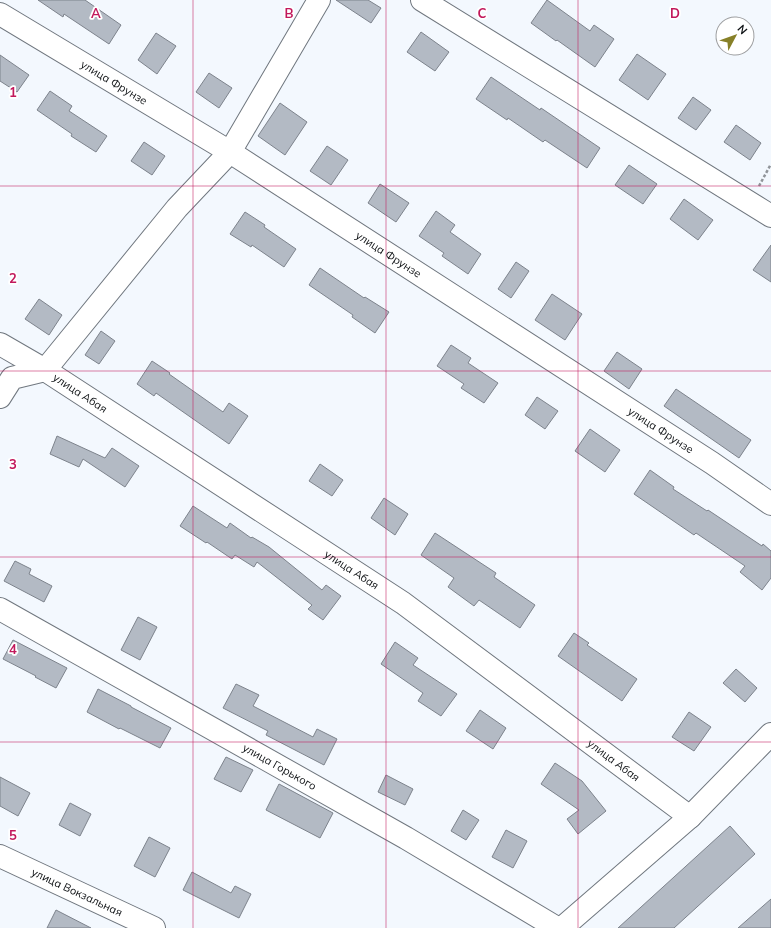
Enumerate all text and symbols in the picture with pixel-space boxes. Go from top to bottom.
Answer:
text: A [91,5,101,21]
text: B [285,5,294,21]
text: C [478,5,487,21]
text: D [670,5,680,21]
north arrow [715,16,755,56]
text: N [735,22,751,37]
street label: улица Фрунзе [78,57,150,108]
text: 1 [9,84,17,100]
street label: улица Фрунзе [353,228,424,281]
text: 2 [9,270,17,286]
street label: улица Абая [50,370,110,416]
street label: улица Фрунзе [625,404,696,456]
text: 3 [9,456,17,472]
street label: улица Абая [322,547,382,592]
text: 4 [9,641,17,657]
street label: улица Абая [585,736,643,784]
street label: улица Горького [240,740,319,793]
text: 5 [9,827,17,843]
street label: улица Вокзальная [29,865,125,919]

